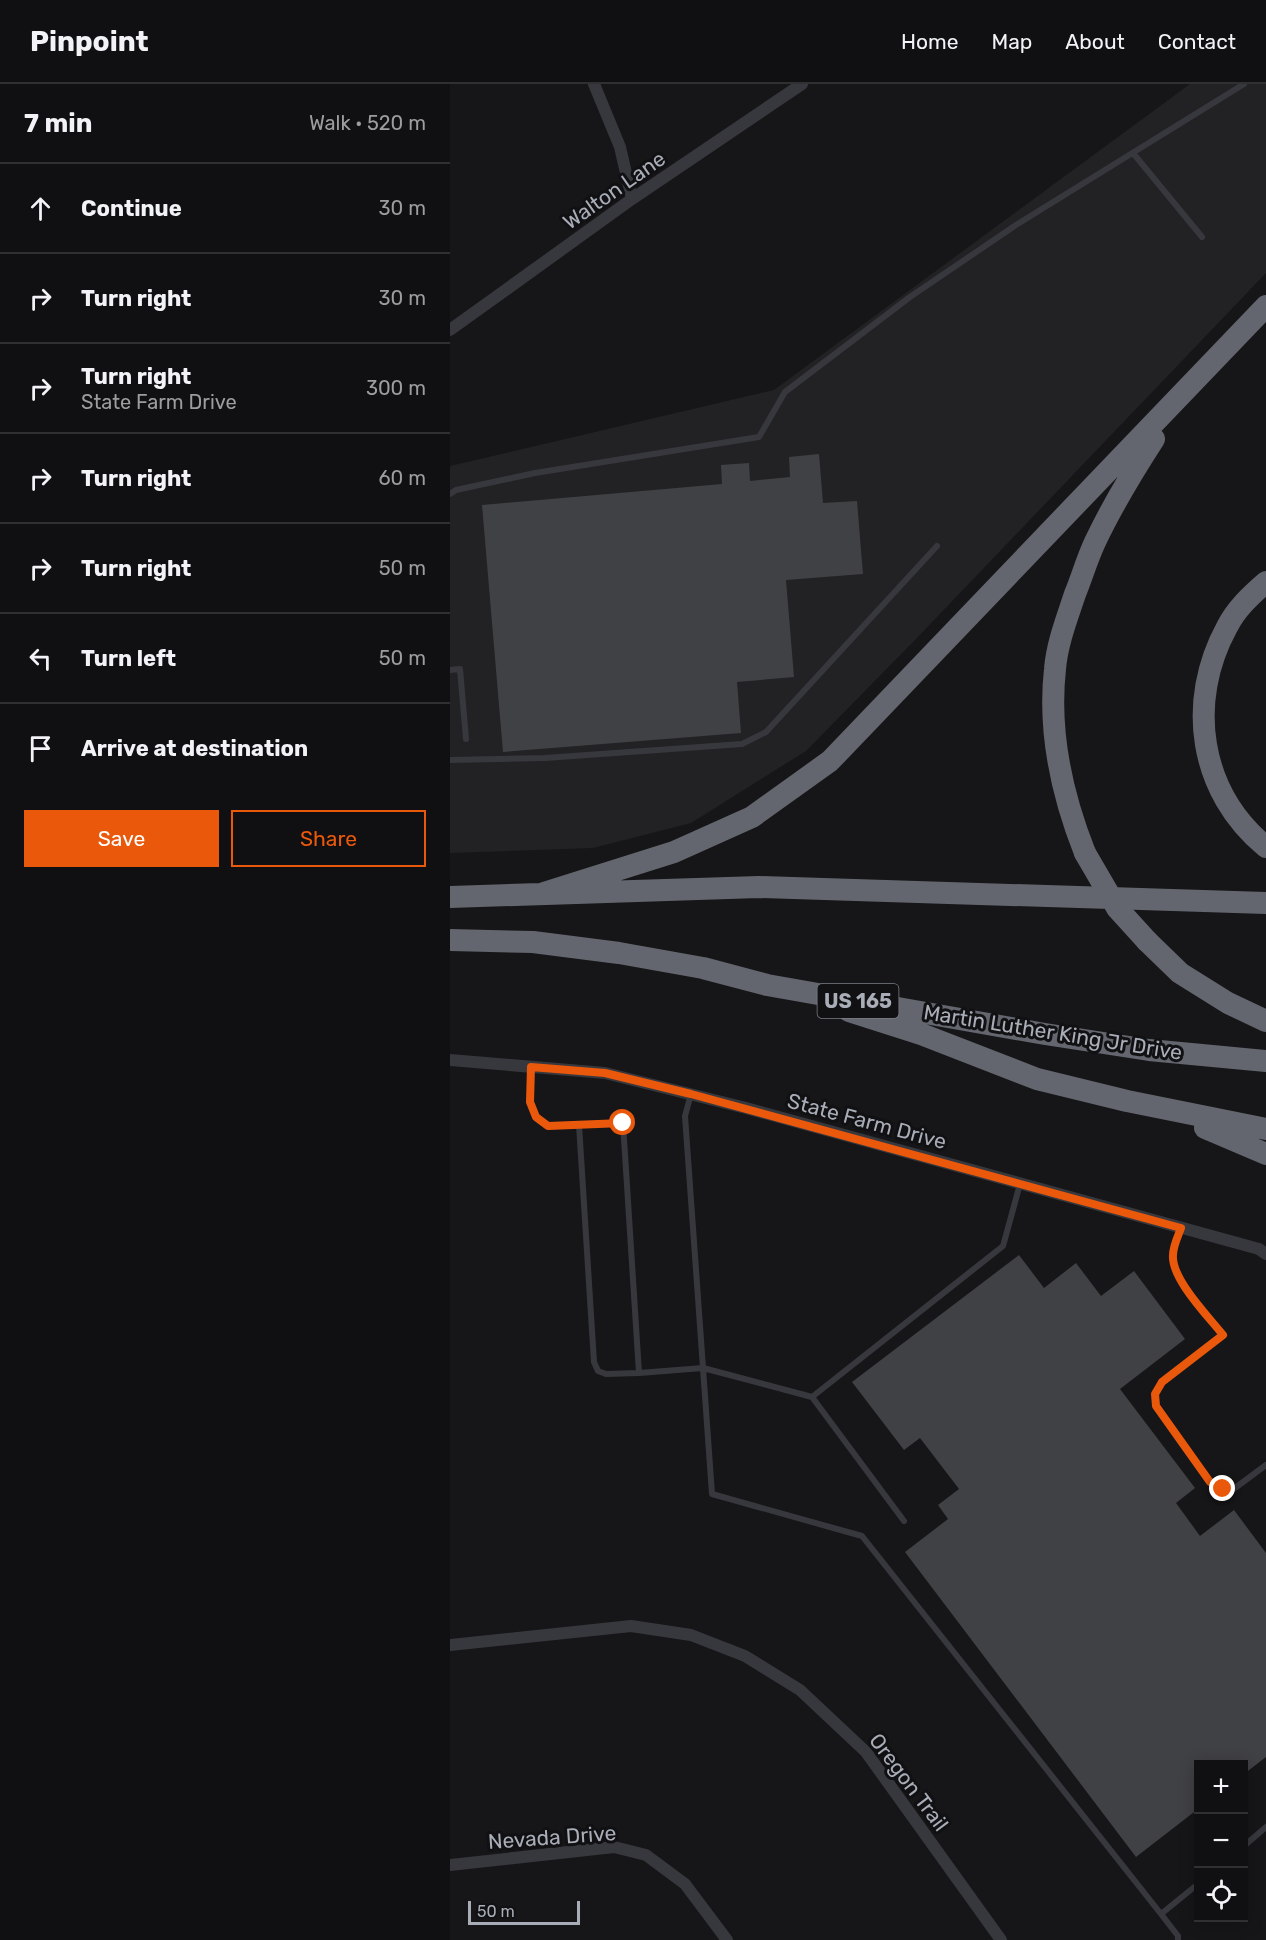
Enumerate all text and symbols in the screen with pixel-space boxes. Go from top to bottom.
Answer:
text: Pinpoint [30,25,149,58]
text: Home [901,29,958,54]
text: Map [991,29,1032,54]
text: About [1065,29,1125,54]
text: Contact [1158,29,1236,54]
text: 7 min [24,108,92,139]
text: Walk · 520 m [309,111,426,135]
street label: Walton Lane [558,146,670,234]
icon: ahead [24,192,57,225]
text: Continue [81,195,182,222]
text: 30 m [379,196,426,220]
icon: right [24,282,57,315]
text: Turn right [81,285,191,312]
text: 30 m [379,286,426,310]
text: Turn right [81,363,191,390]
icon: right [24,372,57,405]
text: 300 m [366,376,426,400]
text: State Farm Drive [81,390,237,414]
icon: right [24,462,57,495]
text: Turn right [81,465,191,492]
text: 60 m [379,466,426,490]
icon: right [24,552,57,585]
text: Turn right [81,555,191,582]
text: 50 m [379,556,426,580]
icon: left [24,642,57,675]
text: Turn left [81,645,176,672]
text: 50 m [379,646,426,670]
icon: arrive [24,732,57,765]
text: Arrive at destination [81,735,308,762]
button: Save [24,810,219,867]
button: Share [231,810,426,867]
road number: US 165 [818,984,898,1018]
street label: Martin Luther King Jr Drive [922,999,1184,1065]
street label: State Farm Drive [785,1088,949,1154]
route start [609,1109,635,1135]
route end [1209,1475,1235,1501]
street label: Oregon Trail [864,1728,954,1836]
map controls [1194,1760,1248,1922]
button: + [1194,1760,1248,1814]
button: − [1194,1814,1248,1868]
street label: Nevada Drive [487,1820,617,1854]
button: locate [1194,1868,1248,1922]
scale bar [468,1898,580,1926]
text: 50 m [477,1902,515,1921]

